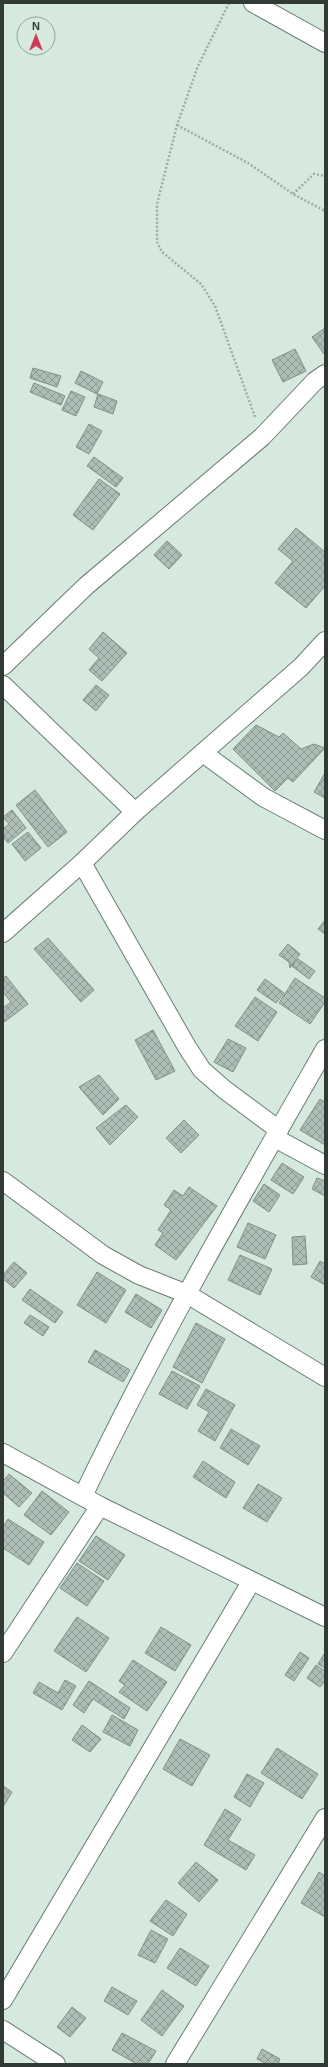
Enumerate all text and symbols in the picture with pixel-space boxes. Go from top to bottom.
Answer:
north arrow [16,16,56,56]
text: N [32,20,40,32]

